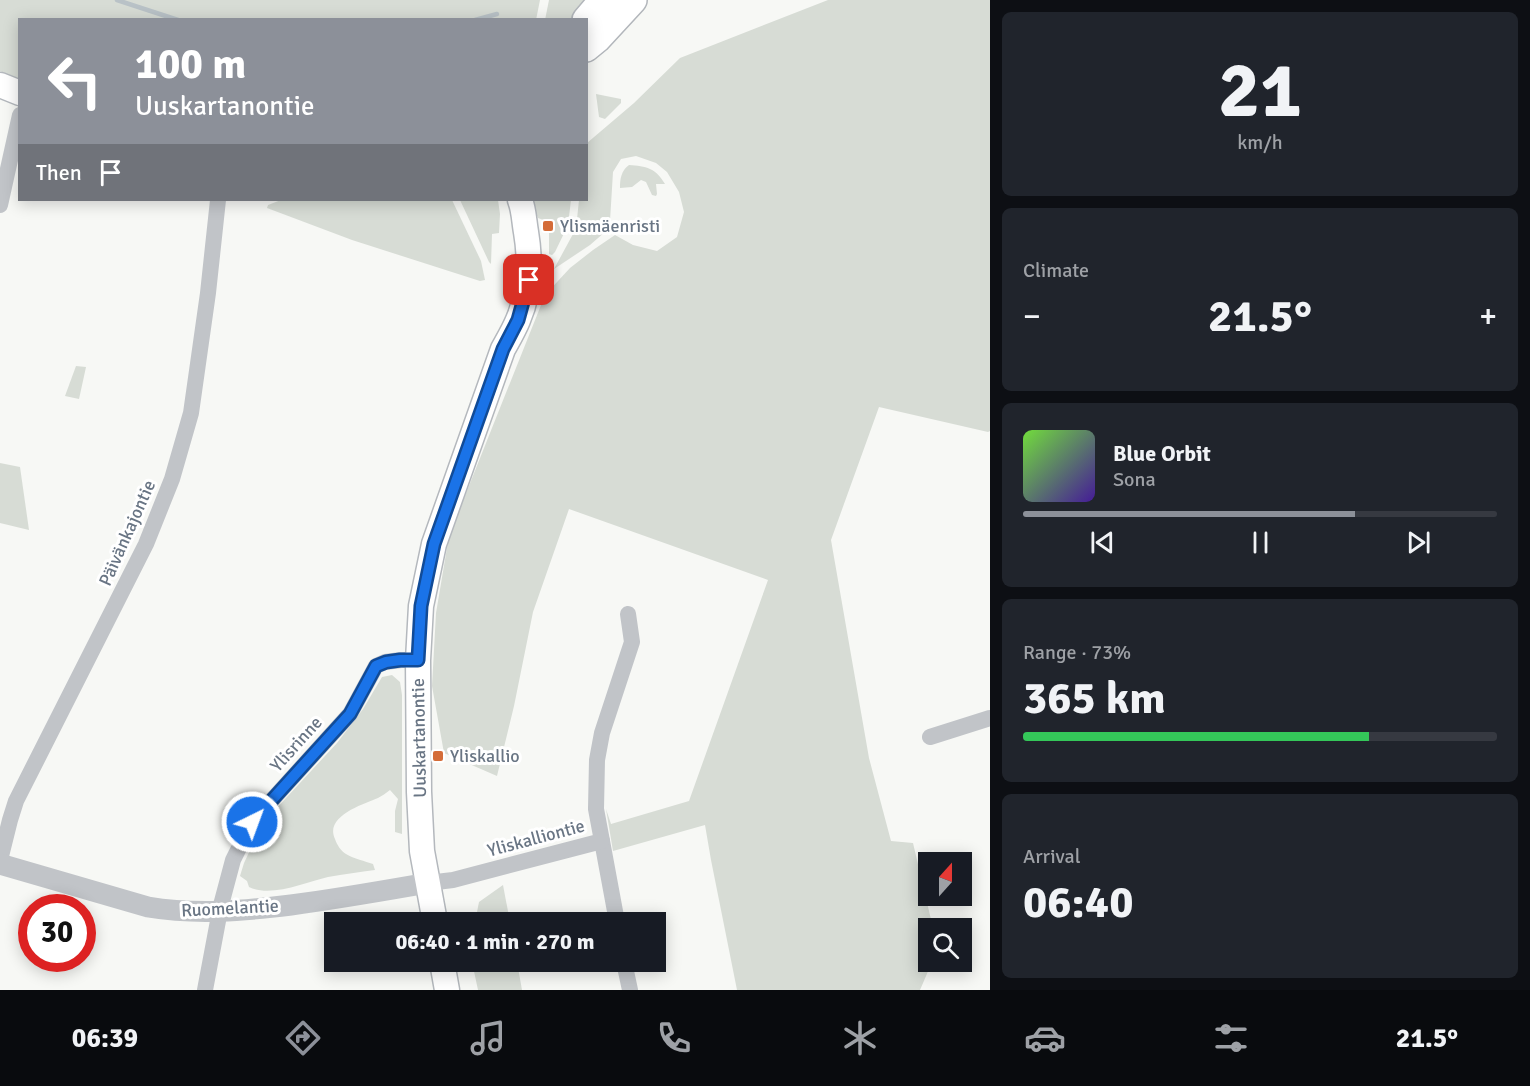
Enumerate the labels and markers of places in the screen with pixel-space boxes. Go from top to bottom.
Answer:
place label: Ylismäenristi [560,215,660,237]
marker: Ylismäenristi [541,219,555,233]
pin [503,254,554,305]
place label: Yliskallio [450,745,520,767]
marker: Yliskallio [431,749,445,763]

